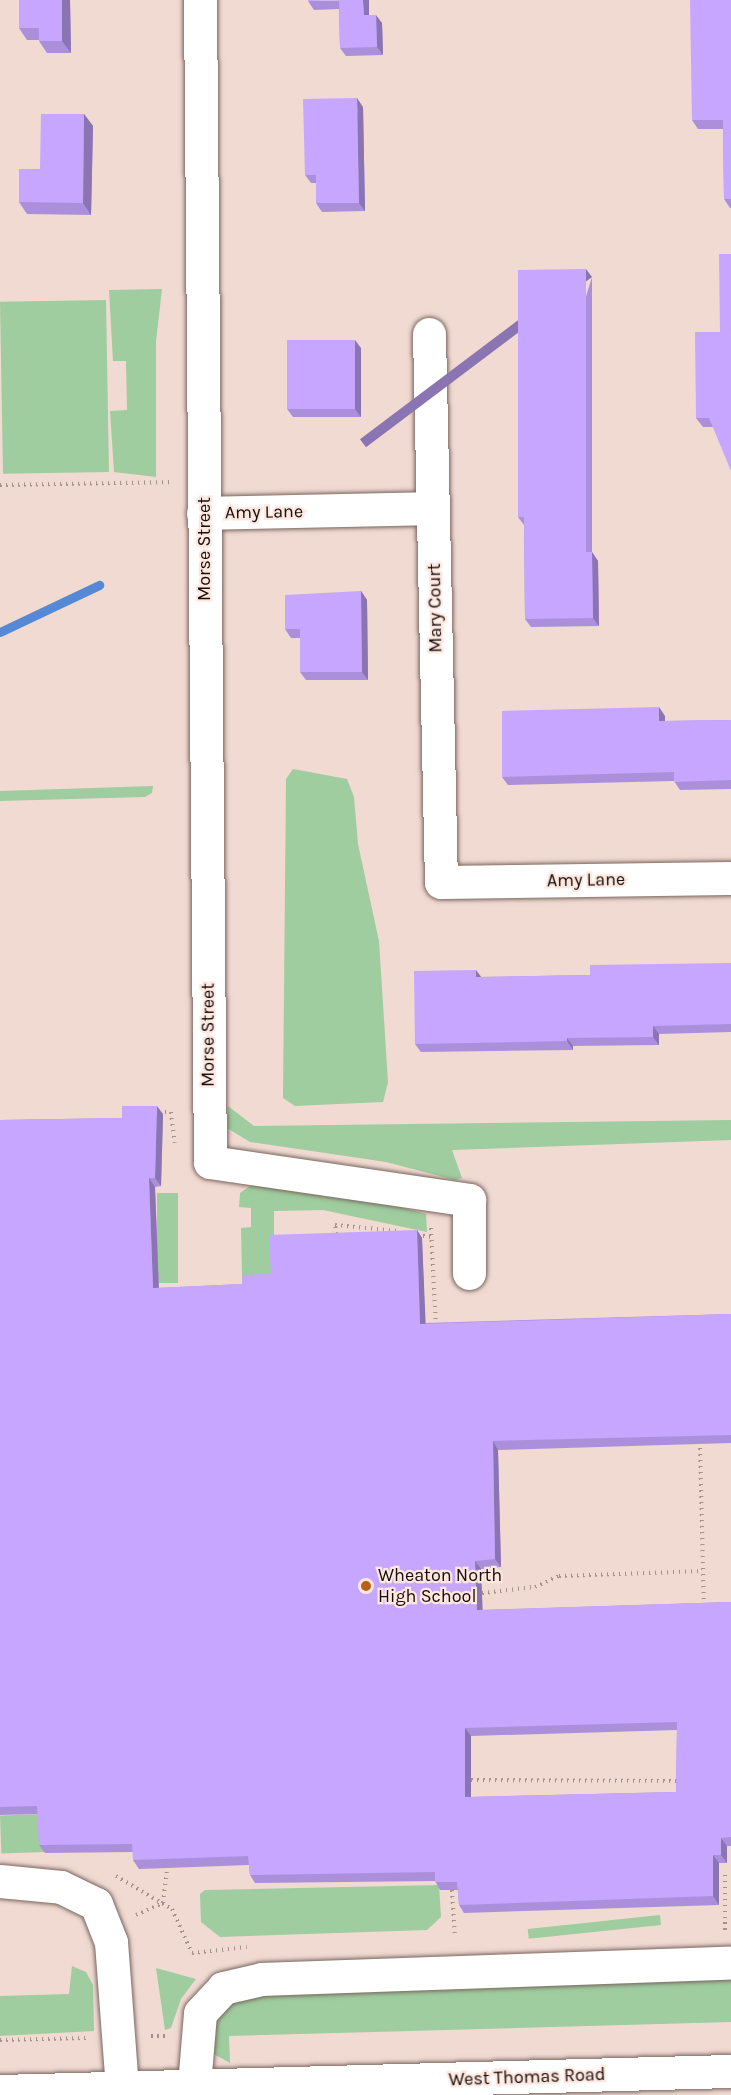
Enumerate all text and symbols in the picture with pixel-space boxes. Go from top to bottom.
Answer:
street label: Morse Street [193,497,215,601]
street label: Amy Lane [225,501,303,523]
street label: Mary Court [423,563,447,653]
street label: Amy Lane [547,869,625,891]
street label: Morse Street [197,983,219,1087]
place label: Wheaton North High School [378,1565,502,1608]
marker: Wheaton North High School [359,1579,373,1593]
street label: West Thomas Road [448,2063,606,2091]

